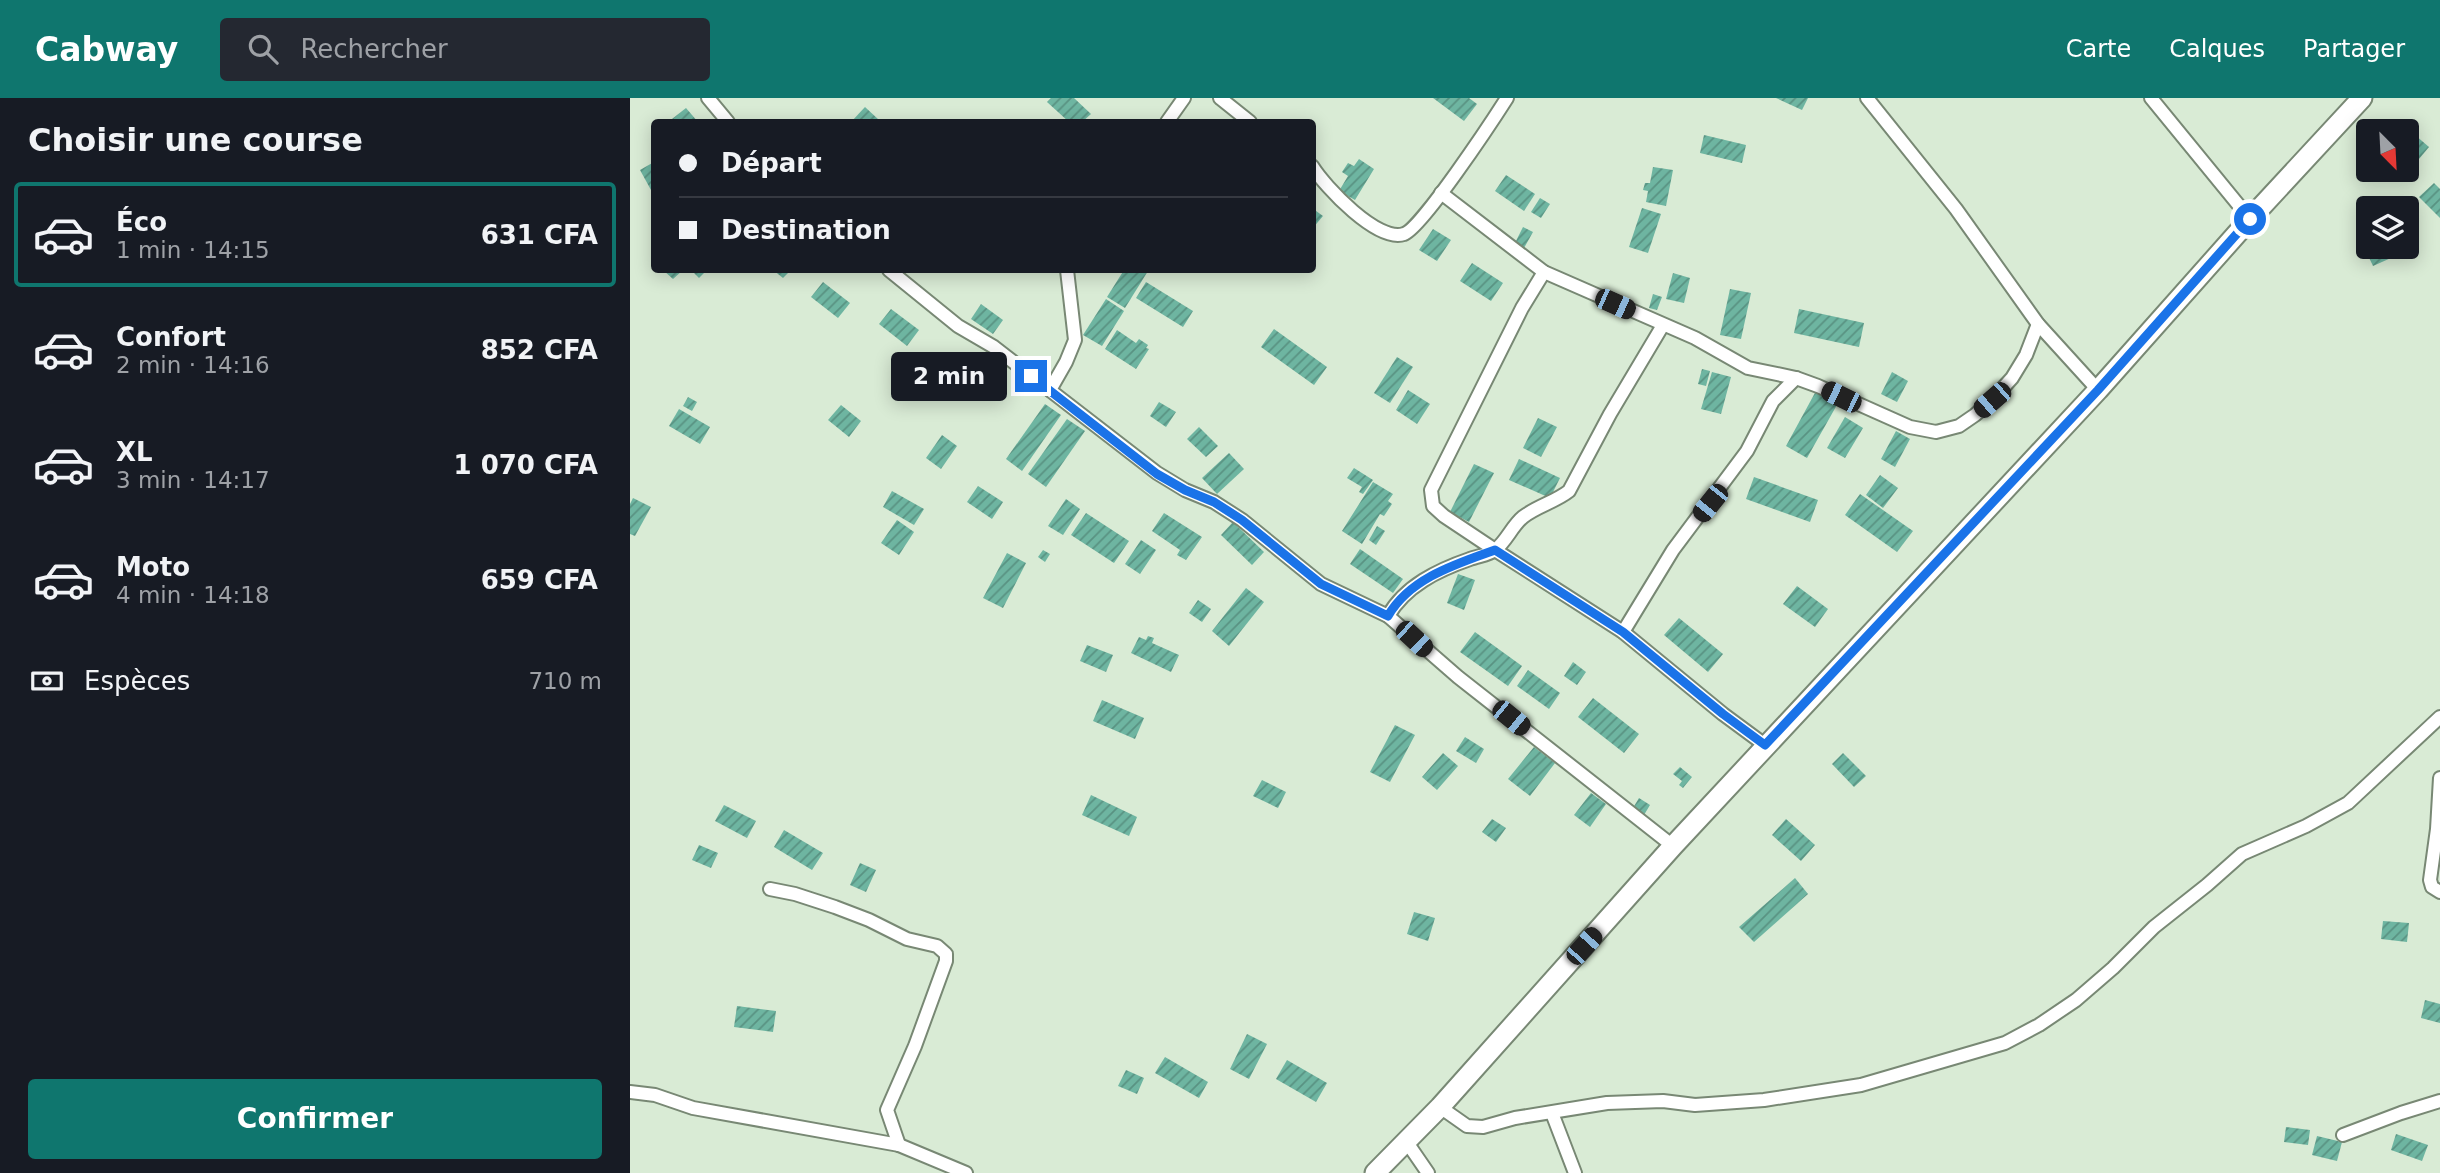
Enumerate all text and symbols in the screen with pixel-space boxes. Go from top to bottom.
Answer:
search box [220,18,710,81]
text: Cabway [35,30,178,69]
icon: search [244,30,282,68]
text: Rechercher [300,34,448,64]
text: Carte [2066,35,2131,63]
text: Calques [2169,35,2265,63]
text: Partager [2303,35,2405,63]
north arrow [2356,119,2418,182]
map controls [2356,119,2419,259]
text: Choisir une course [28,121,363,159]
text: Départ [721,148,822,178]
button: layers [2356,196,2419,259]
icon: car [32,203,95,266]
route start [2234,203,2266,235]
text: Éco [116,207,167,237]
text: Destination [721,215,891,245]
text: 631 CFA [481,220,598,250]
text: 1 min · 14:15 [116,237,270,263]
car [1592,286,1639,322]
icon: car [32,318,95,381]
text: Confort [116,322,226,352]
text: 852 CFA [481,335,598,365]
text: 2 min · 14:16 [116,352,270,378]
callout: 2 min [891,352,1006,400]
route end [1015,360,1047,392]
text: 2 min [913,363,985,389]
car [1818,378,1865,416]
car [1970,378,2015,422]
icon: car [32,433,95,496]
text: XL [116,437,153,467]
text: 1 070 CFA [454,450,598,480]
text: 3 min · 14:17 [116,467,270,493]
car [1689,480,1732,526]
icon: car [32,548,95,611]
text: Moto [116,552,190,582]
text: 659 CFA [481,565,598,595]
text: 4 min · 14:18 [116,582,270,608]
car [1392,617,1437,661]
icon: cash [28,662,66,700]
text: Espèces [84,666,190,696]
text: 710 m [528,668,602,694]
car [1489,697,1534,739]
car [1563,923,1606,969]
button: Confirmer [28,1079,602,1159]

